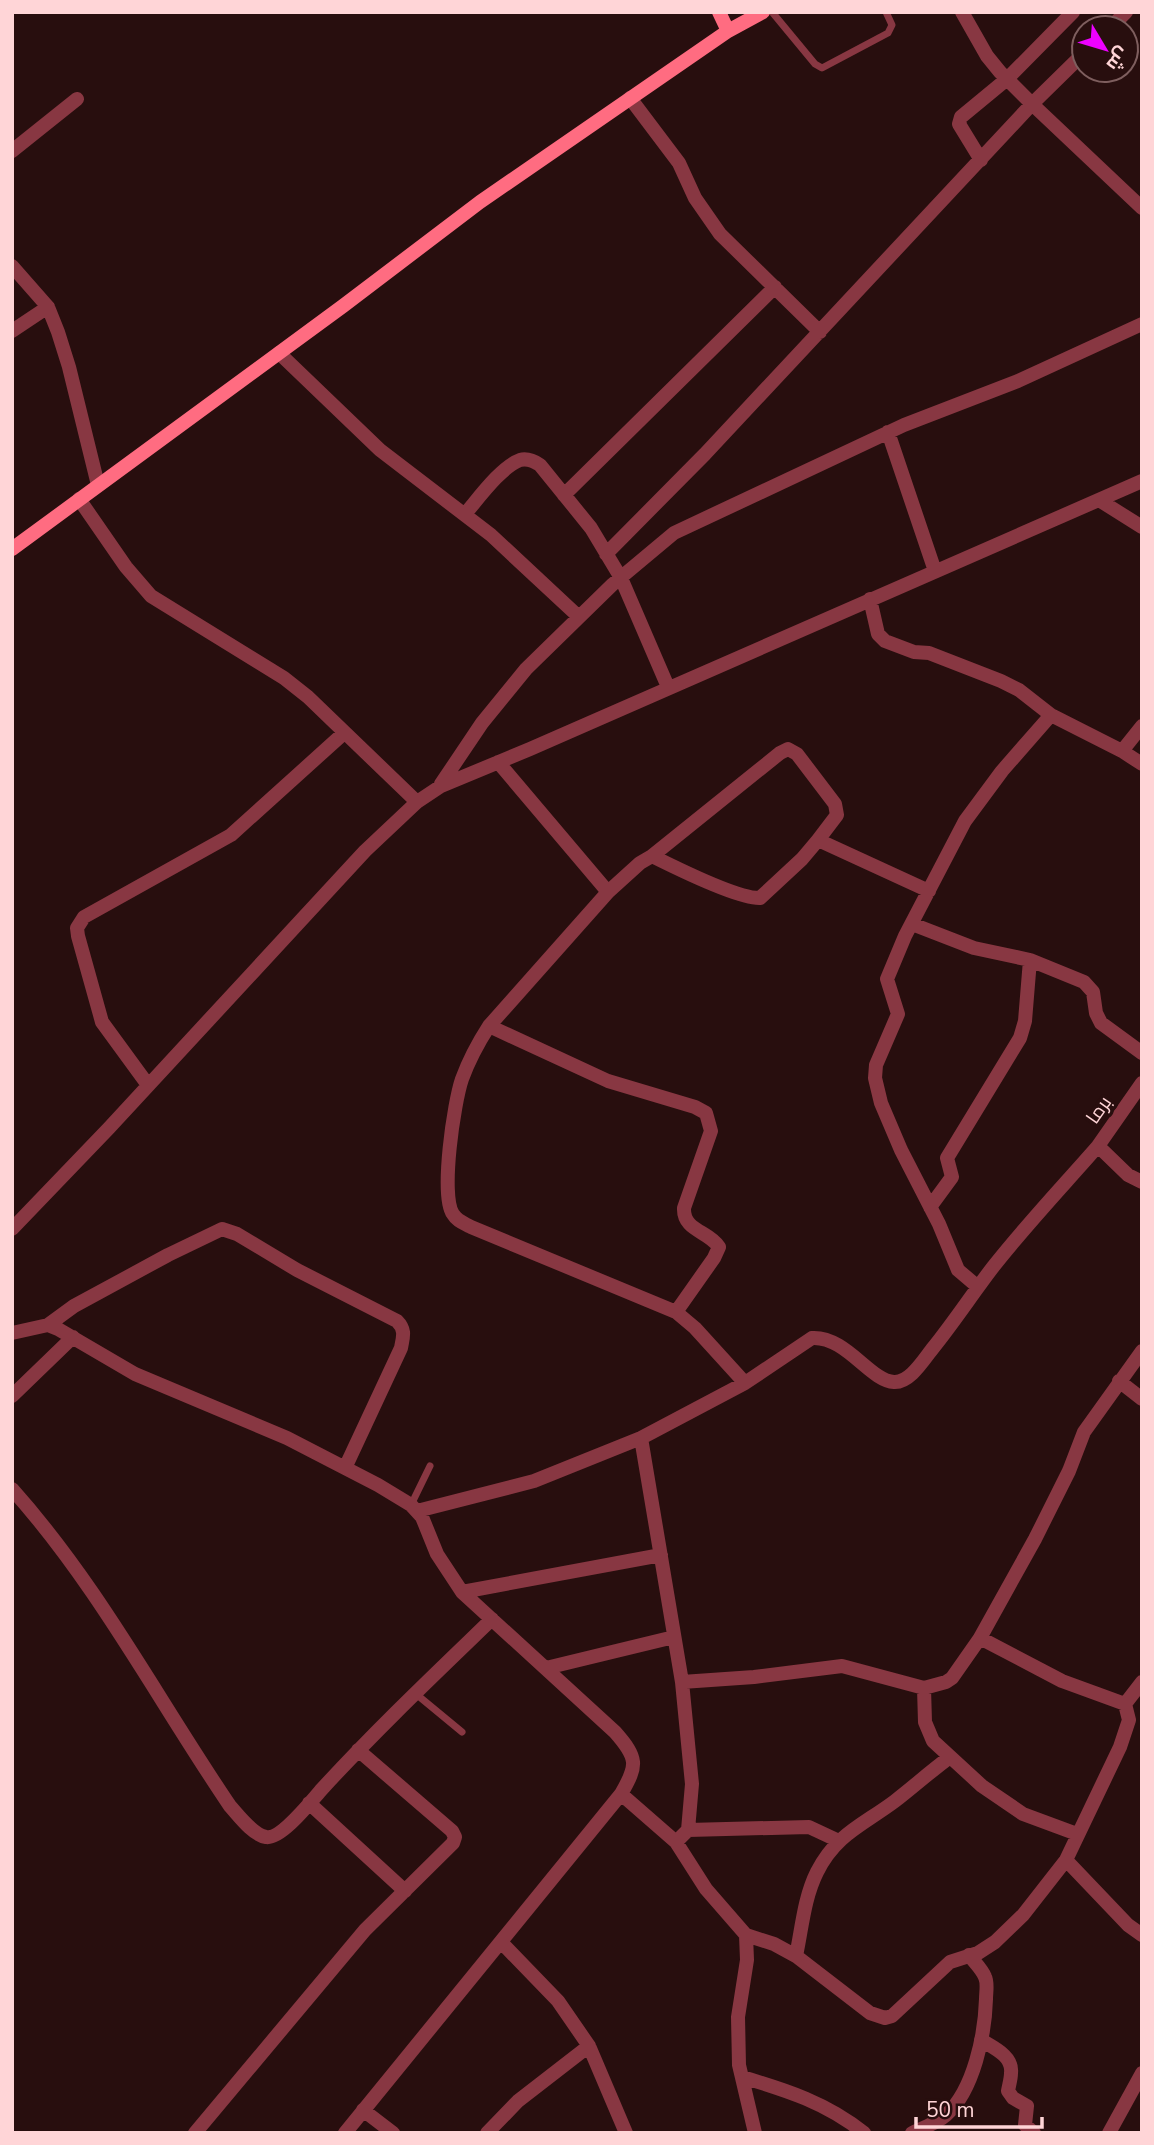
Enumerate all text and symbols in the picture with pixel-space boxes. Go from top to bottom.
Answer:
north arrow [1070,14,1140,84]
text: ش [1100,41,1135,76]
street label: برما [1080,1091,1118,1129]
scale bar [916,2086,1042,2130]
text: 50 m [926,2096,975,2124]

